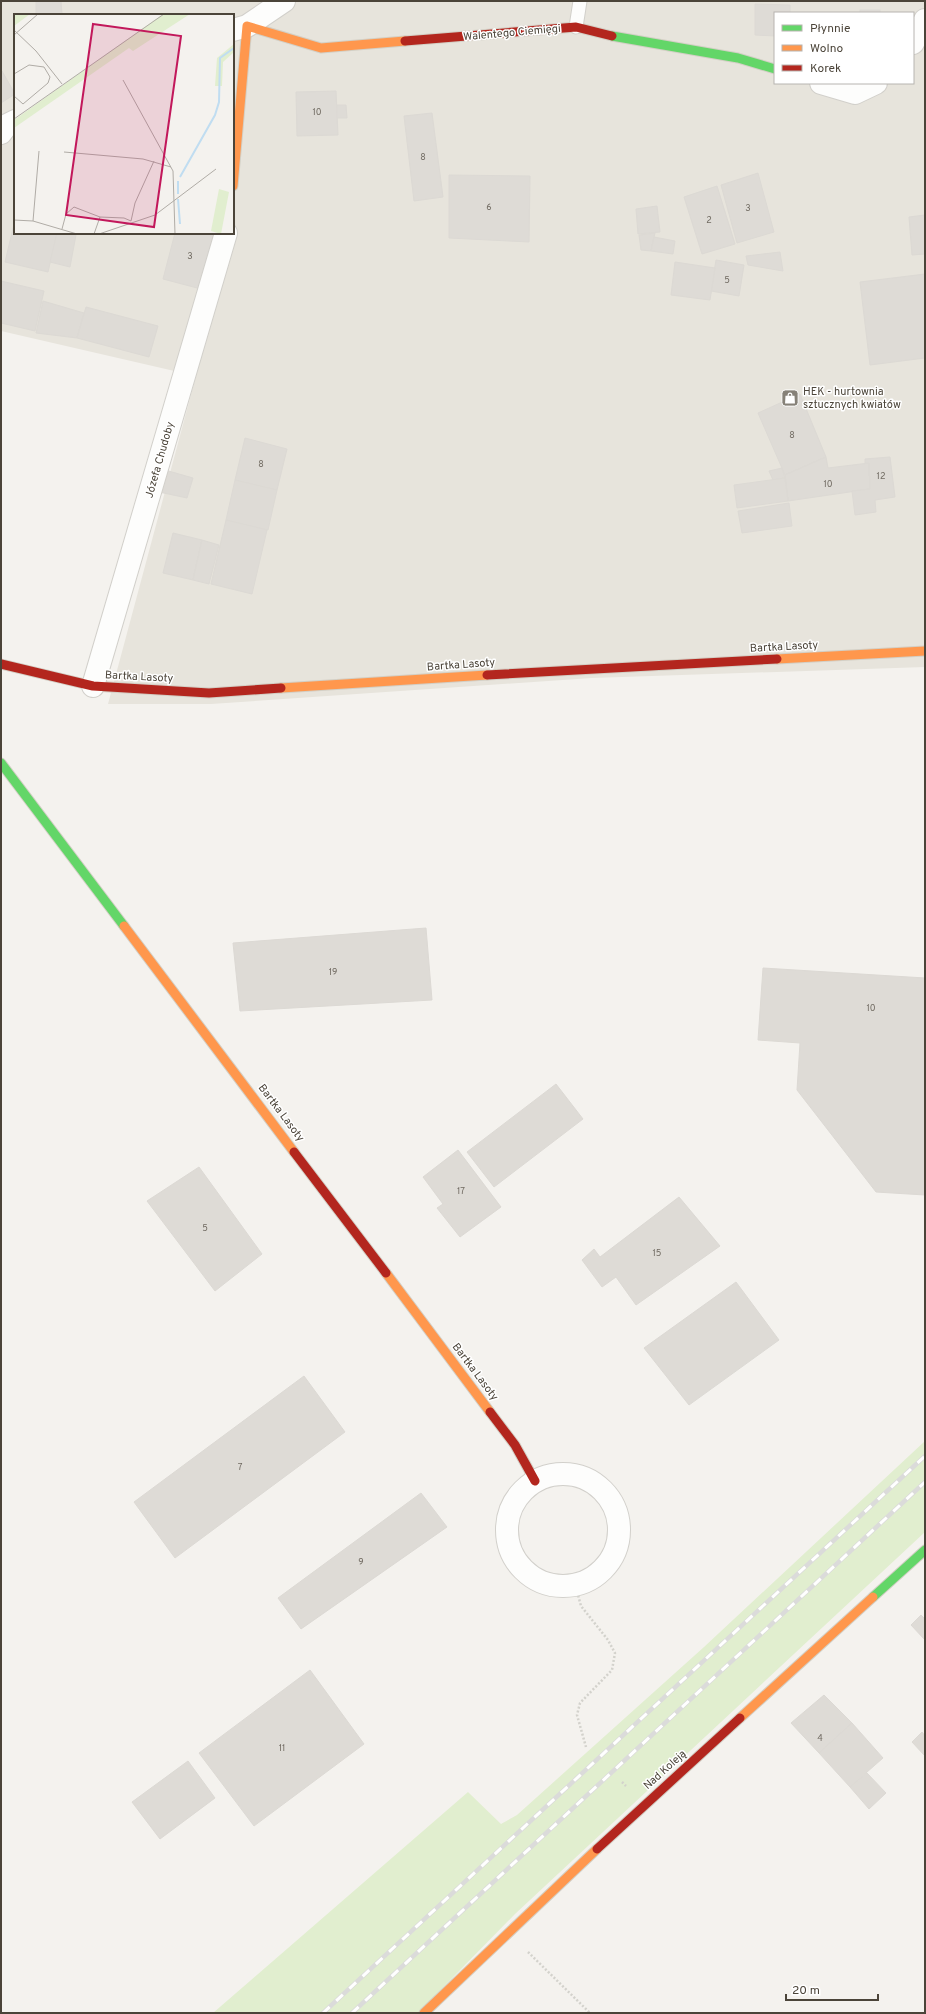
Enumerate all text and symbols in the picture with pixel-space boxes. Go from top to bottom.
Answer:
legend [774,12,914,84]
inset map [14,14,234,234]
text: Płynnie [810,21,850,37]
street label: Walentego Ciemięgi [463,22,561,44]
text: Wolno [810,41,844,57]
text: Korek [810,61,841,77]
house number: 10 [312,107,322,118]
house number: 8 [420,152,426,163]
house number: 6 [486,202,492,213]
house number: 3 [745,203,751,214]
house number: 2 [706,215,712,226]
house number: 3 [187,251,193,262]
house number: 5 [724,275,730,286]
place label: HEK - hurtownia sztucznych kwiatów [803,385,901,412]
shop icon: HEK - hurtownia sztucznych kwiatów [780,388,800,408]
street label: Józefa Chudoby [142,420,178,500]
house number: 8 [789,430,795,441]
house number: 8 [258,459,264,470]
house number: 12 [877,471,885,482]
house number: 10 [823,479,833,490]
street label: Bartka Lasoty [750,638,819,656]
street label: Bartka Lasoty [426,656,496,674]
street label: Bartka Lasoty [105,668,174,686]
house number: 19 [329,967,337,978]
house number: 10 [866,1003,876,1014]
street label: Bartka Lasoty [255,1081,307,1145]
house number: 17 [457,1186,465,1197]
house number: 5 [202,1223,208,1234]
house number: 15 [653,1248,661,1259]
street label: Bartka Lasoty [449,1340,501,1404]
house number: 7 [238,1462,243,1473]
house number: 9 [358,1557,364,1568]
house number: 4 [817,1733,823,1744]
house number: 11 [279,1743,285,1754]
street label: Nad Koleją [641,1747,689,1793]
scale bar [786,1976,878,2002]
text: 20 m [792,1983,820,1999]

